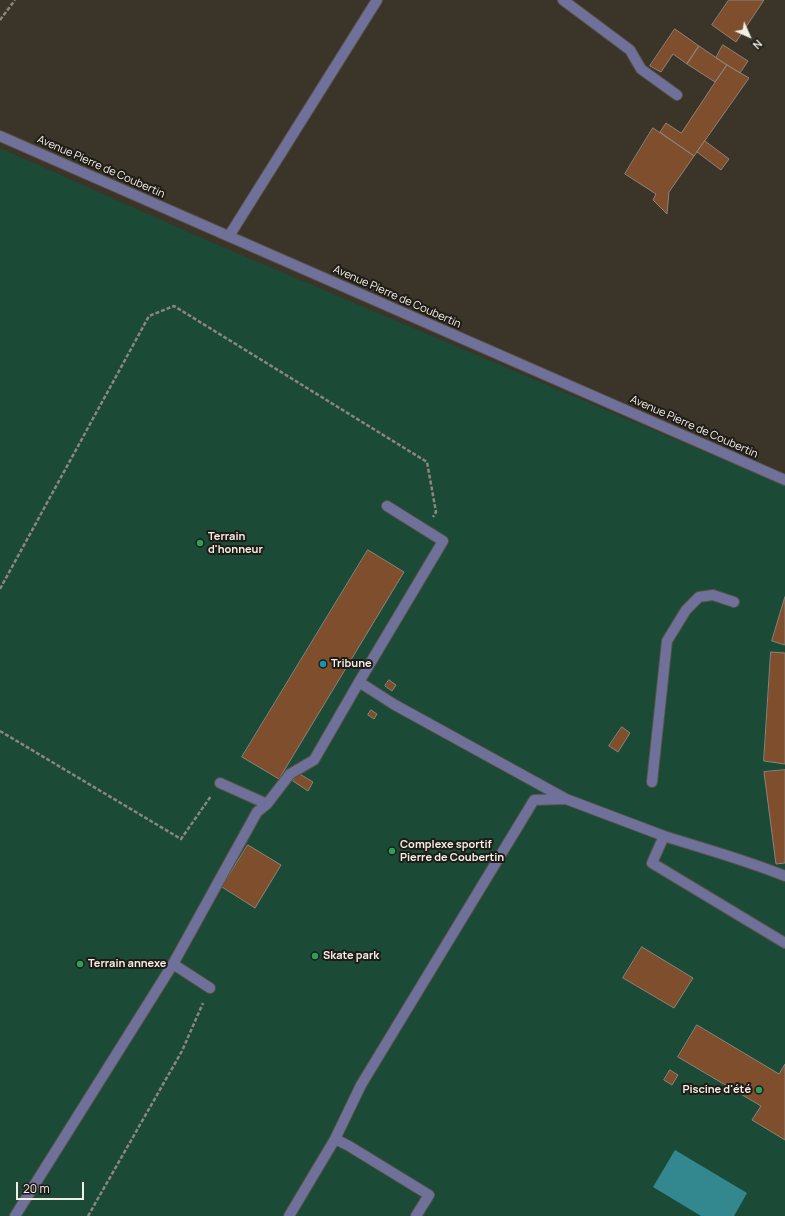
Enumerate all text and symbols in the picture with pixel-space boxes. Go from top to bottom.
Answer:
north arrow [729,16,769,56]
text: N [750,37,766,53]
street label: Avenue Pierre de Coubertin [35,133,167,201]
street label: Avenue Pierre de Coubertin [331,263,463,331]
street label: Avenue Pierre de Coubertin [628,393,760,461]
place label: Terrain d'honneur [208,530,263,556]
marker: Terrain d'honneur [195,538,205,548]
place label: Tribune [331,657,372,671]
marker: Tribune [318,659,328,669]
place label: Complexe sportif Pierre de Coubertin [400,838,504,864]
marker: Complexe sportif Pierre de Coubertin [387,846,397,856]
place label: Skate park [323,949,379,963]
marker: Skate park [310,951,320,961]
place label: Terrain annexe [88,957,166,971]
marker: Terrain annexe [75,959,85,969]
place label: Piscine d'été [682,1083,751,1097]
marker: Piscine d'été [754,1085,764,1095]
scale bar [18,1174,86,1200]
text: 20 m [23,1180,50,1197]

